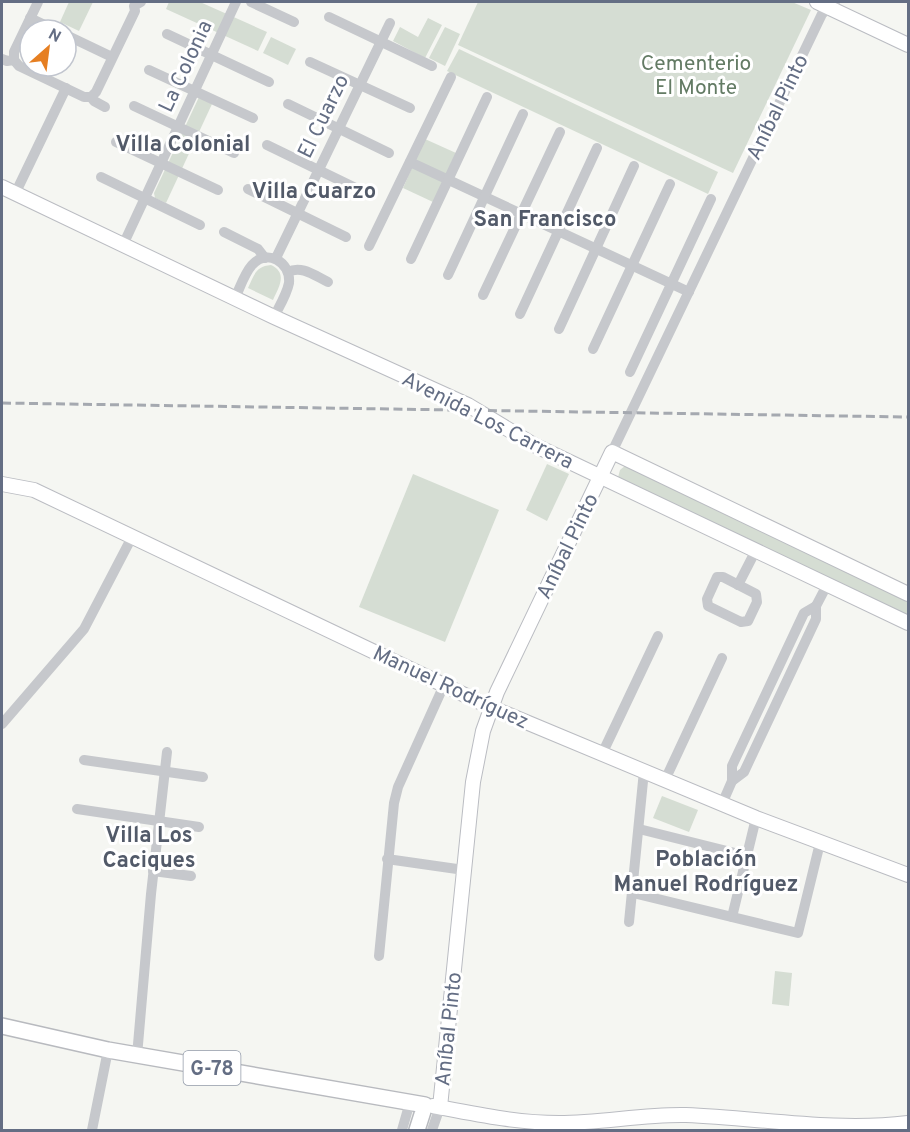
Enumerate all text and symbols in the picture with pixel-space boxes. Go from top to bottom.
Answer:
street label: La Colonia [153,16,219,117]
north arrow [18,18,78,78]
text: N [44,25,64,48]
street label: Aníbal Pinto [741,50,816,165]
park label: Cementerio El Monte [641,51,751,102]
street label: El Cuarzo [292,70,356,163]
district label: Villa Colonial [116,132,250,159]
district label: Villa Cuarzo [252,179,376,206]
district label: San Francisco [474,207,616,234]
street label: Avenida Los Carrera [397,366,578,476]
street label: Aníbal Pinto [531,489,606,604]
street label: Manuel Rodríguez [368,640,533,736]
district label: Villa Los Caciques [103,823,195,875]
district label: Población Manuel Rodríguez [614,847,798,899]
street label: Aníbal Pinto [430,971,469,1088]
road number: G-78 [184,1051,240,1085]

